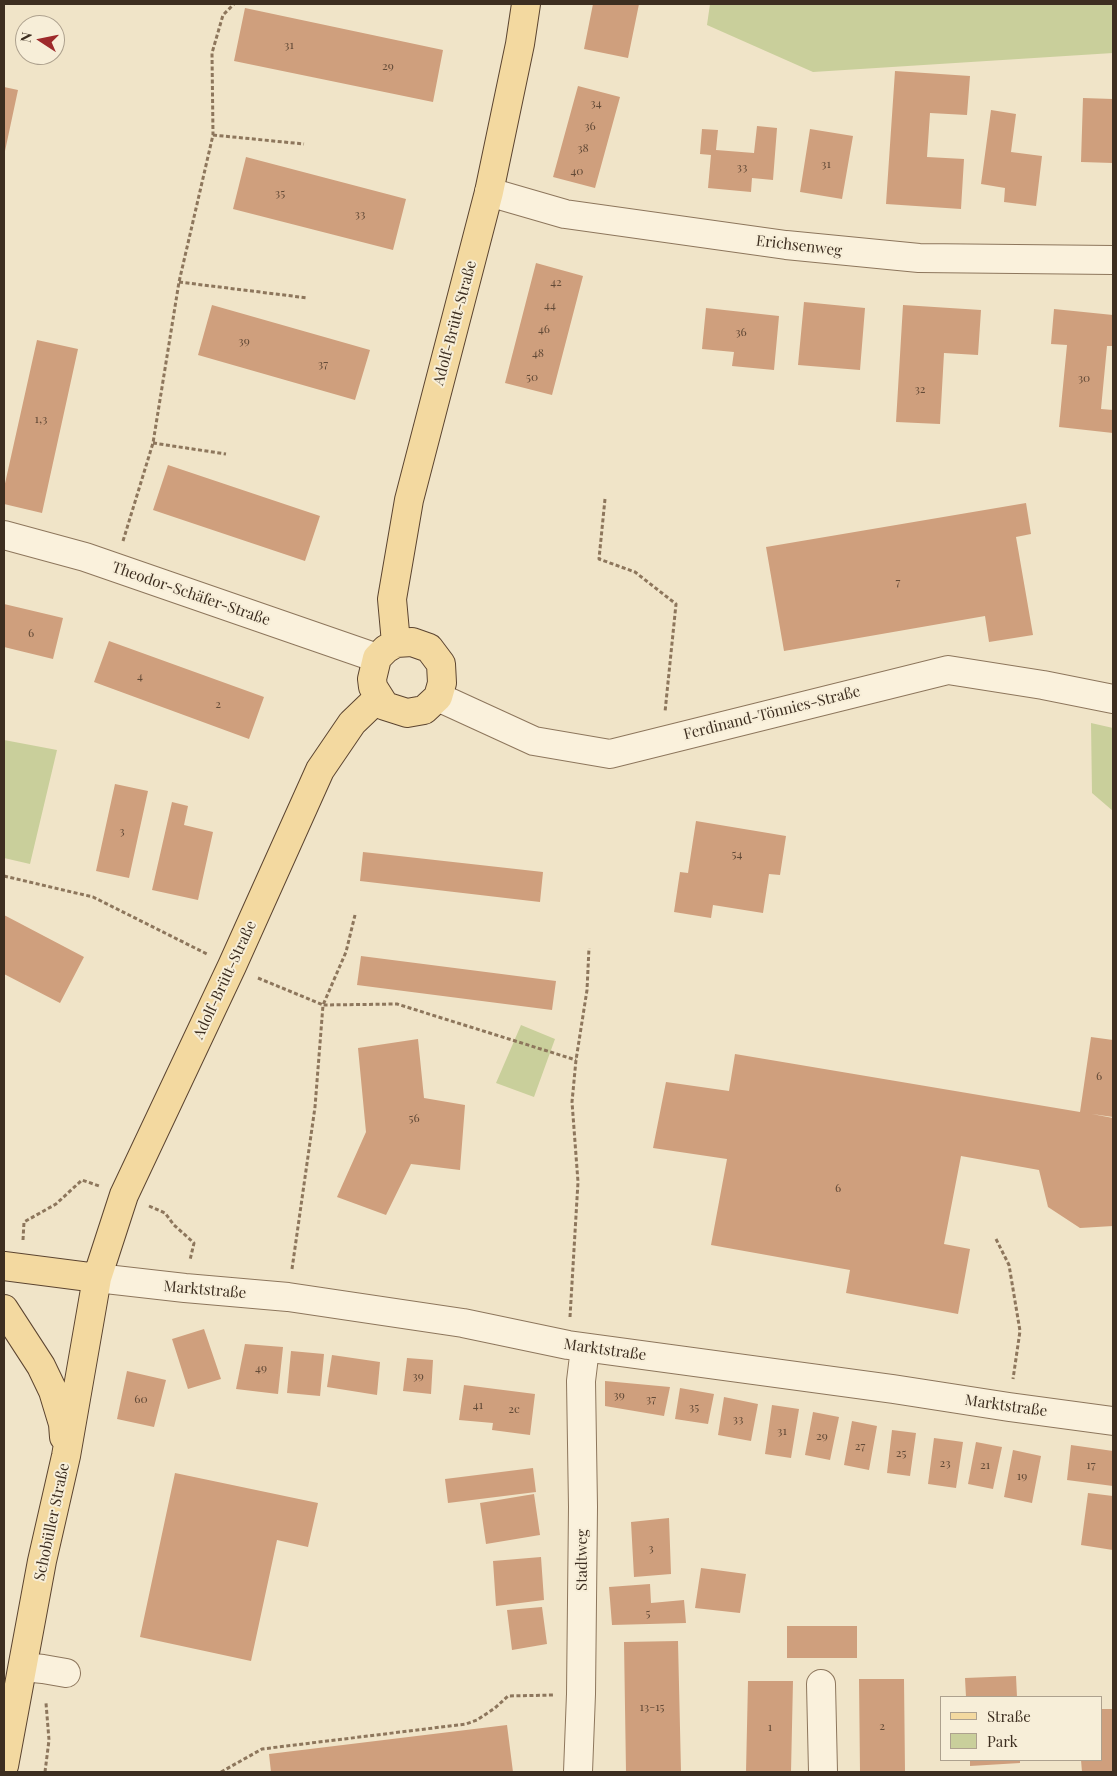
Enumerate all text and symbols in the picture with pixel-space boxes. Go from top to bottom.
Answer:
north arrow [15,15,65,65]
text: N [15,30,36,44]
house number: 31 [284,38,294,52]
house number: 29 [382,59,394,73]
house number: 34 [590,96,602,110]
house number: 36 [584,119,596,133]
house number: 38 [577,141,589,155]
house number: 31 [821,157,831,171]
house number: 33 [737,160,747,174]
house number: 40 [570,164,584,178]
house number: 35 [275,186,285,200]
house number: 33 [355,207,365,221]
street label: Erichsenweg [755,232,843,260]
street label: Adolf-Brütt-Straße [430,259,480,387]
house number: 42 [550,275,562,289]
house number: 44 [544,298,556,312]
house number: 46 [538,322,550,336]
house number: 36 [735,325,747,339]
house number: 39 [238,334,250,348]
house number: 48 [532,346,544,360]
house number: 37 [318,357,328,371]
house number: 50 [526,370,538,384]
house number: 30 [1078,371,1090,385]
house number: 32 [914,382,926,396]
house number: 1,3 [35,412,47,426]
street label: Theodor-Schäfer-Straße [109,558,273,630]
house number: 7 [896,575,900,589]
house number: 6 [28,626,34,640]
house number: 4 [137,669,143,683]
street label: Ferdinand-Tönnies-Straße [682,682,862,744]
house number: 2 [215,697,221,711]
house number: 3 [119,824,125,838]
house number: 54 [732,847,742,861]
street label: Adolf-Brütt-Straße [190,918,260,1042]
house number: 6 [1096,1069,1102,1083]
house number: 56 [408,1111,420,1125]
house number: 6 [835,1181,841,1195]
street label: Marktstraße [163,1277,247,1303]
street label: Marktstraße [563,1335,647,1365]
house number: 49 [255,1361,267,1375]
house number: 39 [412,1369,424,1383]
house number: 39 [613,1388,625,1402]
street label: Marktstraße [964,1391,1048,1421]
house number: 60 [134,1392,148,1406]
house number: 37 [646,1392,656,1406]
house number: 41 [473,1398,483,1412]
house number: 35 [689,1400,699,1414]
house number: 2c [508,1402,520,1416]
house number: 33 [733,1412,743,1426]
house number: 31 [777,1424,787,1438]
house number: 29 [816,1429,828,1443]
house number: 27 [855,1439,865,1453]
house number: 25 [896,1446,906,1460]
house number: 23 [939,1456,951,1470]
house number: 21 [980,1458,990,1472]
house number: 17 [1086,1458,1096,1472]
street label: Schobüller Straße [31,1461,73,1583]
house number: 19 [1017,1469,1027,1483]
street label: Stadtweg [573,1529,591,1591]
house number: 3 [648,1541,654,1555]
house number: 5 [646,1606,650,1620]
legend [940,1696,1102,1761]
house number: 13-15 [640,1700,664,1714]
text: Straße [987,1706,1031,1726]
house number: 2 [879,1719,885,1733]
house number: 1 [768,1720,772,1734]
text: Park [987,1731,1018,1751]

